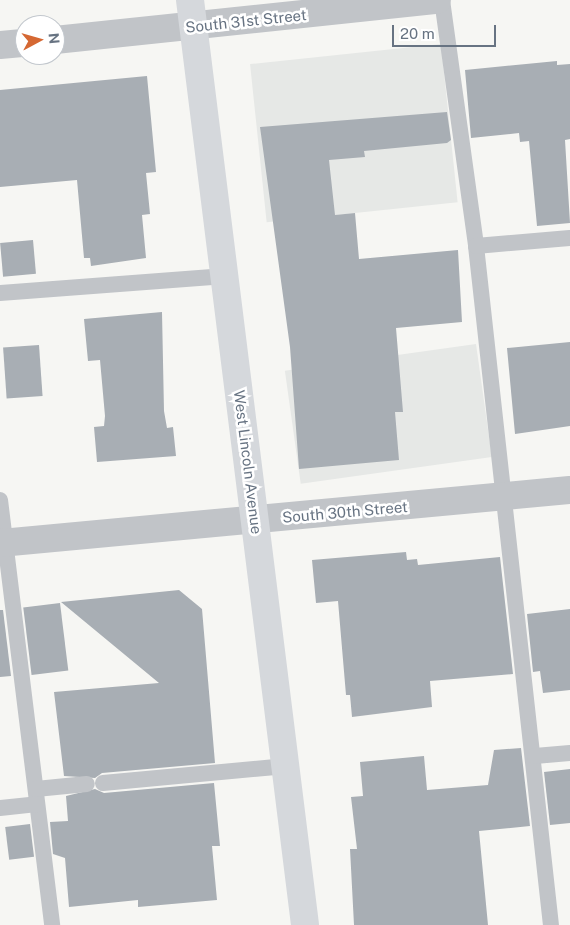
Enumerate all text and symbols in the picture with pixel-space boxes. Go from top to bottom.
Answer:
street label: South 31st Street [185,6,307,36]
north arrow [15,15,65,65]
scale bar [395,15,499,47]
text: 20 m [400,25,435,42]
text: N [45,32,62,45]
street label: West Lincoln Avenue [230,389,266,535]
street label: South 30th Street [282,498,408,526]

